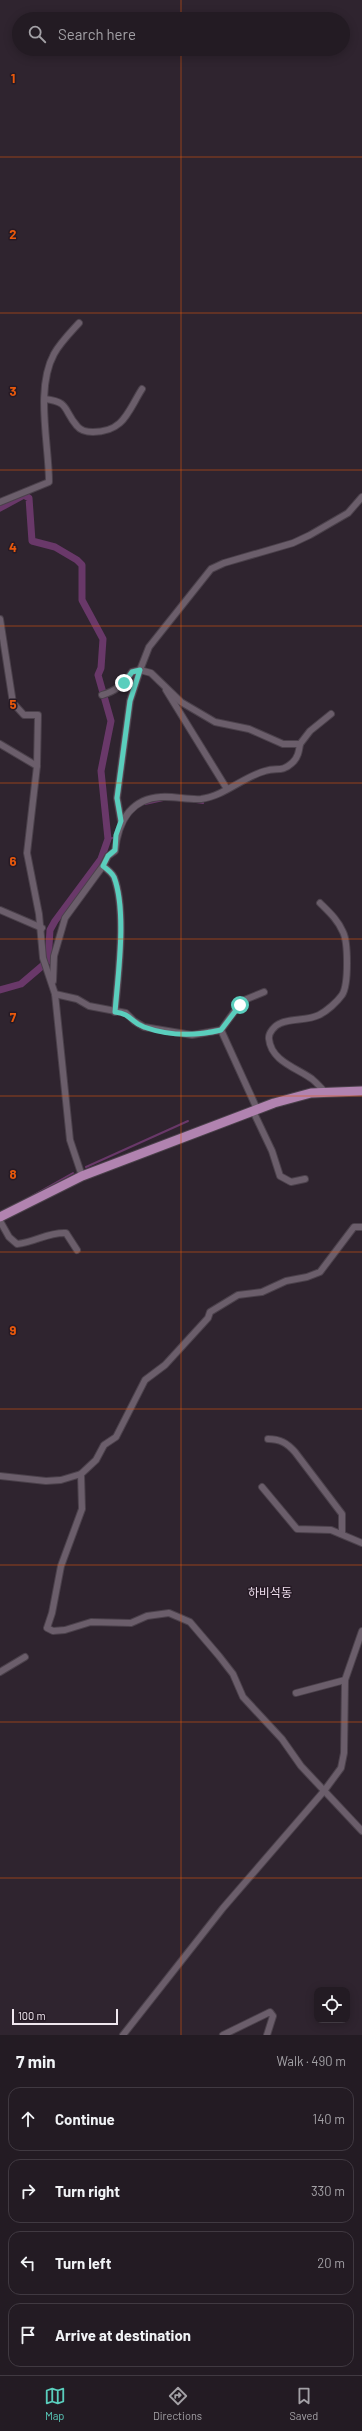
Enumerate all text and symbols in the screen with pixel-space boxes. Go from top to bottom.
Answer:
search box [12,12,350,56]
icon: search [26,23,48,45]
text: Search here [58,25,136,43]
text: 1 [11,70,15,86]
text: 2 [9,226,17,242]
text: 3 [9,383,17,399]
text: 4 [9,539,17,555]
route end [115,674,133,692]
text: 5 [9,696,17,712]
text: 6 [10,853,17,869]
route start [231,996,249,1014]
text: 7 [10,1009,17,1025]
text: 8 [9,1166,17,1182]
text: 9 [10,1322,17,1338]
district label: 하비석동 [248,1585,292,1599]
map controls [314,1987,350,2023]
button: locate [314,1987,350,2023]
scale bar [12,2007,118,2026]
text: 100 m [18,2009,46,2022]
text: 7 min [16,2051,56,2071]
text: Walk · 490 m [276,2053,346,2069]
icon: ahead [17,2108,39,2130]
text: Continue [55,2110,115,2128]
text: 140 m [313,2111,345,2127]
icon: right [17,2180,39,2202]
text: Turn right [55,2182,120,2200]
text: 330 m [311,2183,345,2199]
icon: left [17,2252,39,2274]
text: Turn left [55,2254,111,2272]
text: 20 m [317,2255,345,2271]
icon: arrive [17,2324,39,2346]
text: Arrive at destination [55,2326,191,2344]
tab: Map [44,2385,66,2422]
tab: Directions [153,2385,202,2422]
tab: Saved [289,2385,318,2422]

